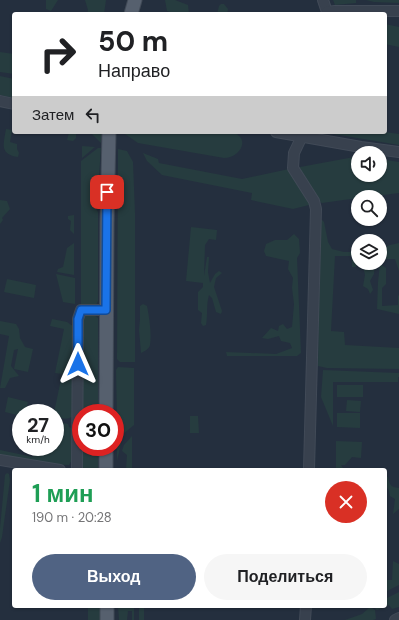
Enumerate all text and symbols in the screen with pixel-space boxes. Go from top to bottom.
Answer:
text: 50 m [98,23,168,60]
icon: right [32,28,84,80]
text: Направо [98,59,170,83]
icon: left [82,104,104,126]
text: Затем [32,105,74,125]
map controls [351,146,387,270]
button: sound [351,146,387,182]
pin [90,175,124,209]
icon: arrive [96,181,118,203]
button: search [351,190,387,226]
button: layers [351,234,387,270]
position arrow [57,343,99,385]
speed limit sign: 30 [72,404,124,456]
text: 27 [27,412,49,438]
text: km/h [26,433,50,446]
text: 1 мин [32,478,93,509]
button: close [325,481,367,523]
text: 190 m · 20:28 [32,509,112,526]
button: Выход [32,554,196,600]
button: Поделиться [204,554,367,600]

